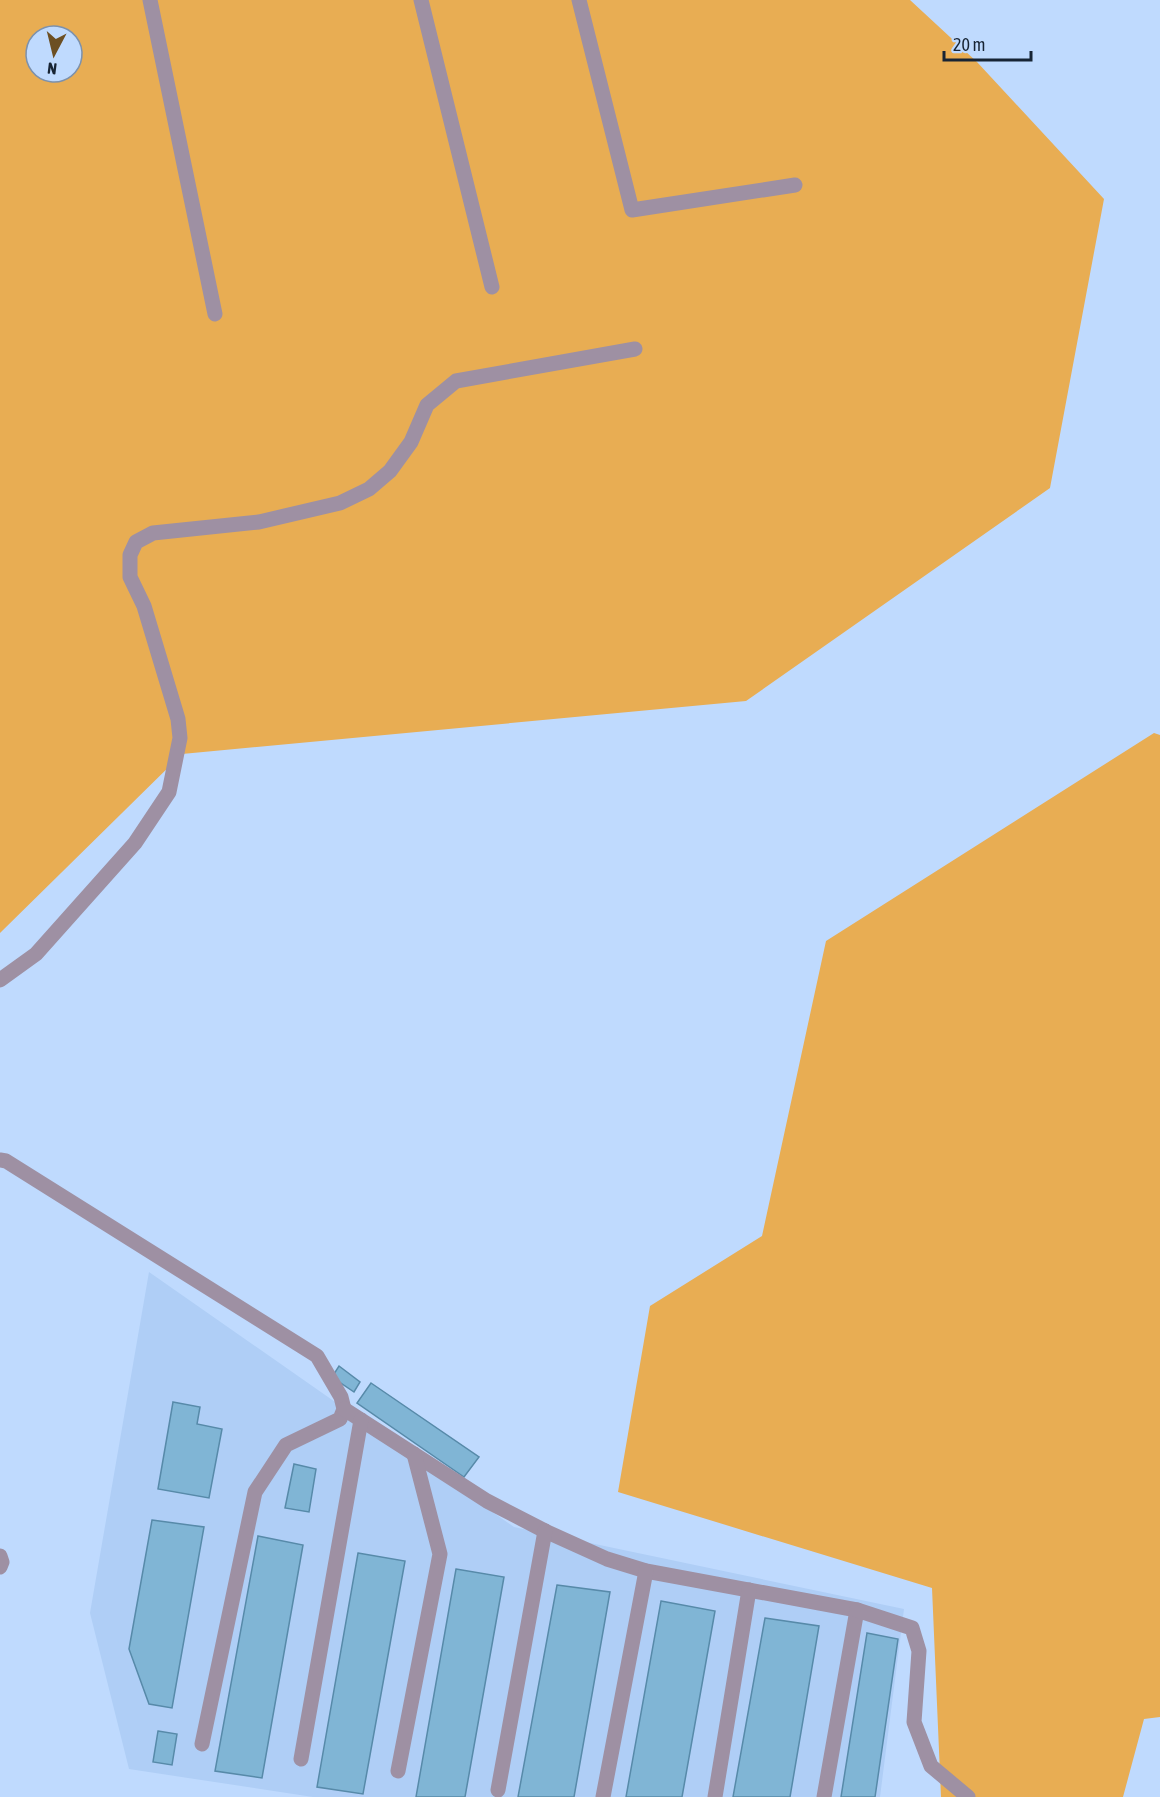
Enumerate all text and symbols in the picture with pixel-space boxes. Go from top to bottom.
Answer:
north arrow [24,24,84,84]
scale bar [944,24,1031,62]
text: 20 m [953,34,985,55]
text: N [46,59,58,78]

